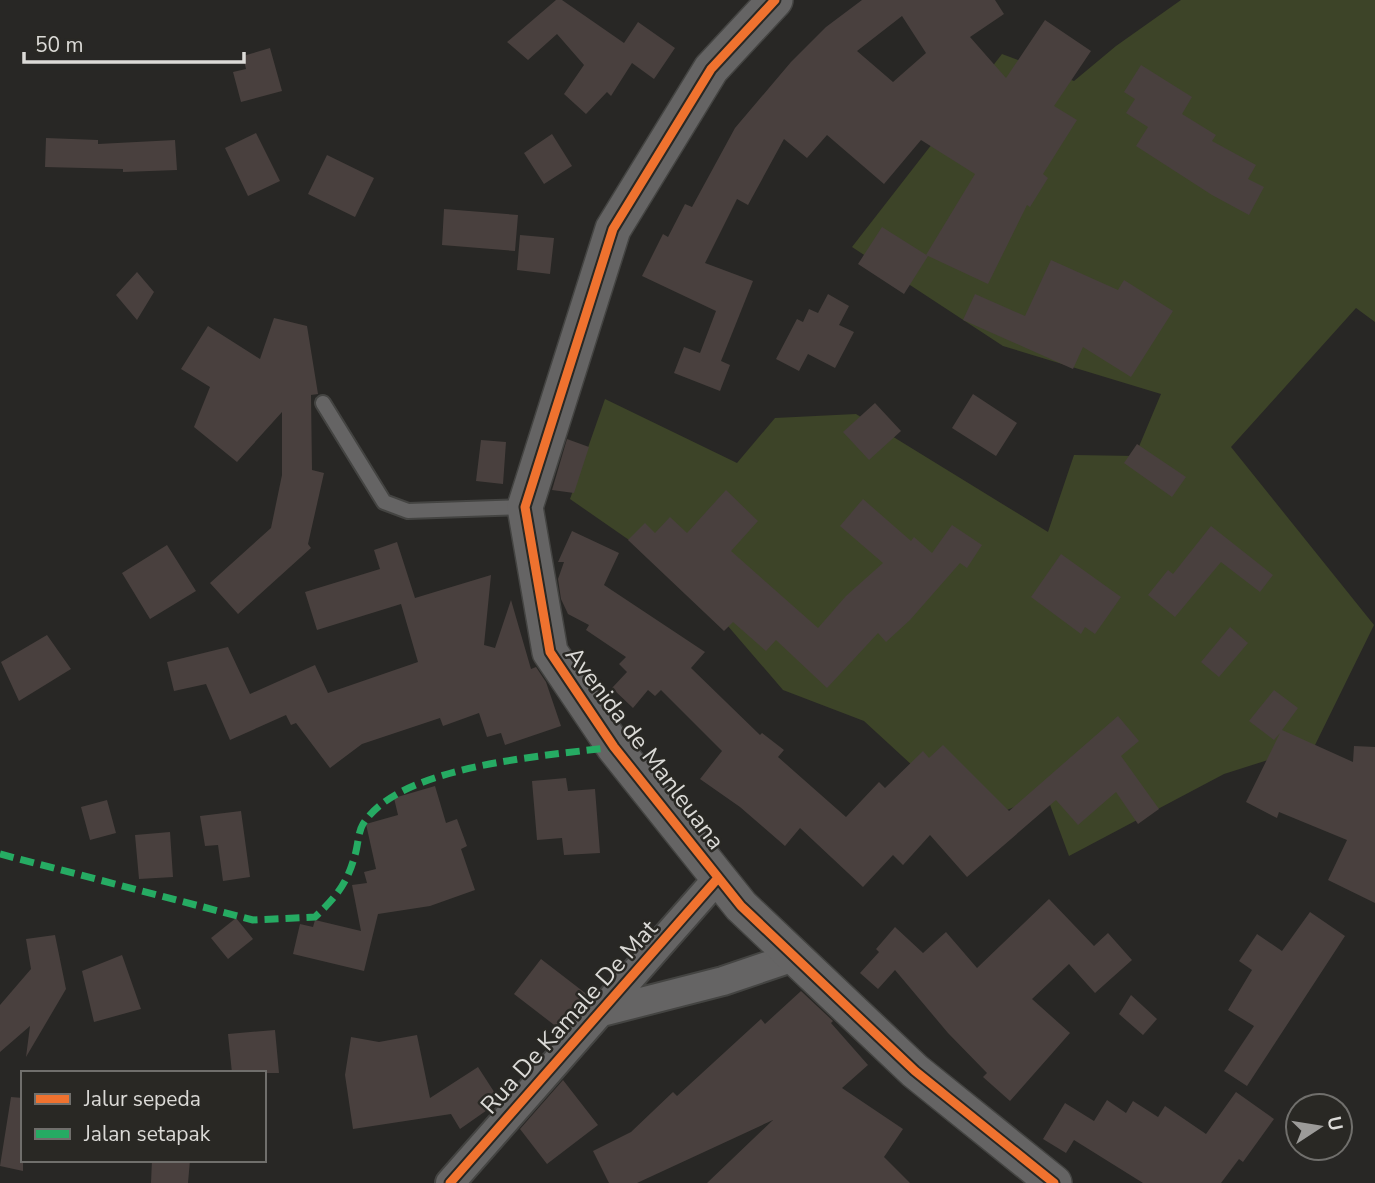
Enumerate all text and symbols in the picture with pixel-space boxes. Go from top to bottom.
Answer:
scale bar [24,21,245,65]
text: 50 m [35,31,84,59]
street label: Avenida de Manleuana [558,640,732,856]
street label: Rua De Kamale De Mat [473,913,665,1121]
legend [21,1071,266,1162]
text: Jalur sepeda [83,1085,201,1113]
north arrow [1284,1092,1354,1162]
text: U [1320,1114,1349,1133]
text: Jalan setapak [83,1120,211,1148]

